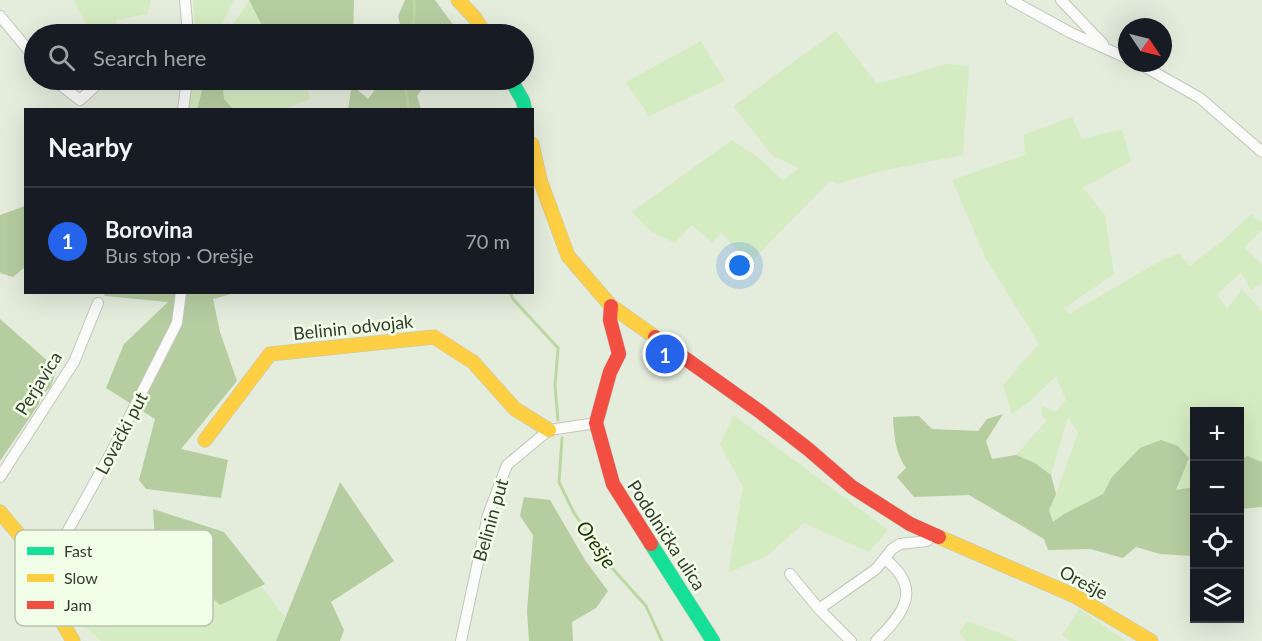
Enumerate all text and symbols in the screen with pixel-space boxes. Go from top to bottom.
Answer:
north arrow [1118,18,1172,72]
search box [24,24,534,90]
icon: search [45,41,78,74]
text: Search here [93,44,206,71]
text: Nearby [48,131,133,163]
text: Borovina [105,216,193,243]
text: 1 [62,229,73,253]
text: 70 m [465,229,510,253]
text: Bus stop · Orešje [105,243,254,267]
your location [725,251,754,280]
street label: Belinin odvojak [292,310,415,344]
pin: 1 [646,332,684,376]
street label: Perjavica [10,347,66,419]
street label: Lovački put [90,388,152,478]
map controls [1190,407,1244,623]
button: + [1190,407,1244,461]
button: − [1190,461,1244,515]
street label: Belinin put [468,476,512,564]
street label: Podolnička ulica [623,476,711,594]
water label: Orešje [572,515,622,573]
button: locate [1190,515,1244,569]
legend [15,530,213,626]
text: Fast [64,541,93,560]
street label: Orešje [1056,560,1112,604]
text: Slow [64,568,98,587]
button: layers [1190,569,1244,623]
text: Jam [64,595,92,614]

